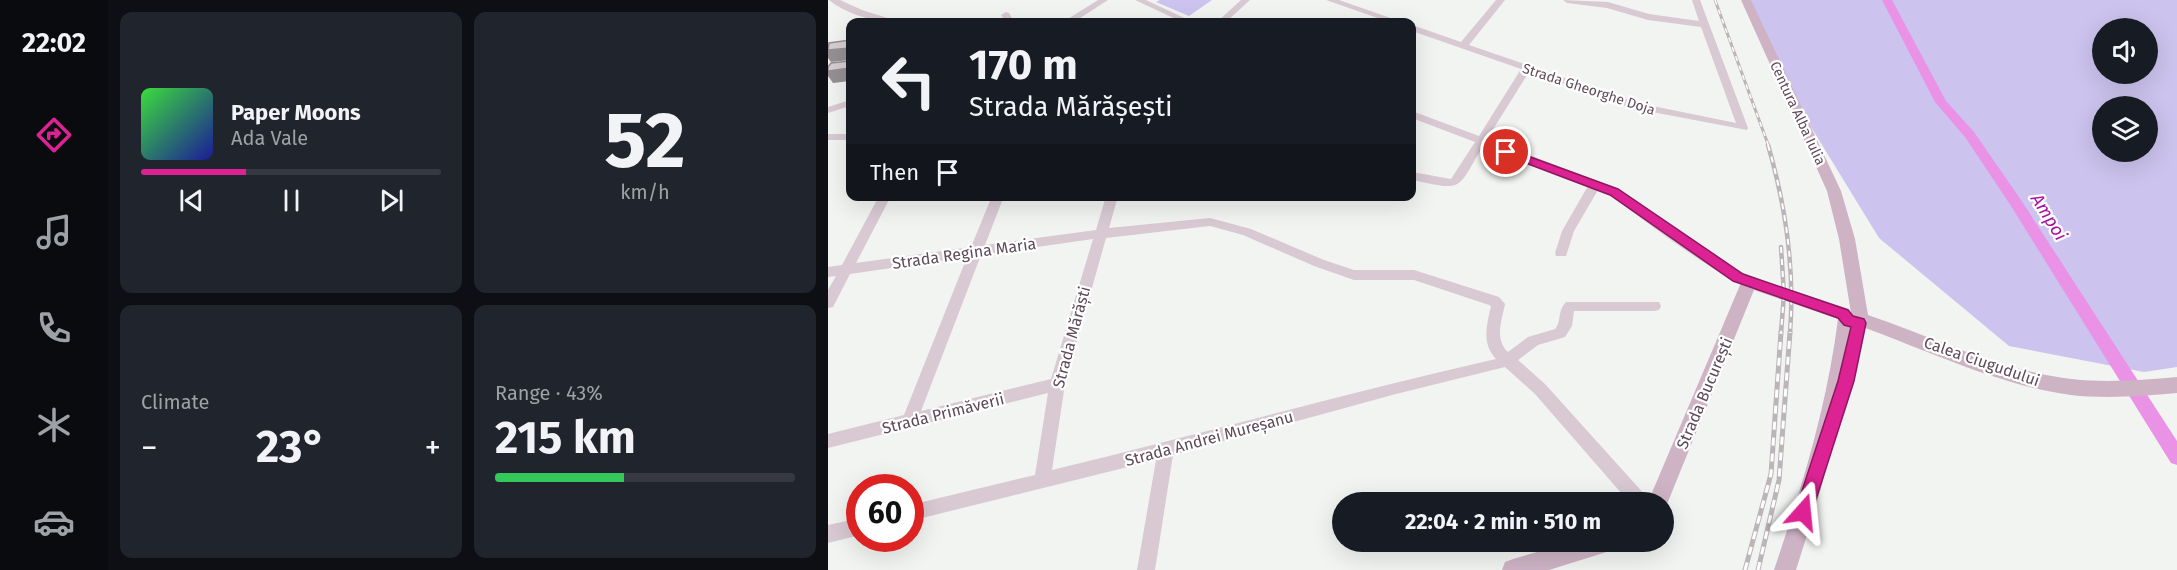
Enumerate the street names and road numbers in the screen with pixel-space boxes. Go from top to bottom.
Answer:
street label: Centura Alba Iulia [1766,59,1829,168]
street label: Strada Gheorghe Doja [1520,60,1657,119]
street label: Strada Regina Maria [891,234,1037,273]
street label: Strada Mărăști [1049,284,1095,390]
street label: Calea Ciugudului [1921,333,2042,390]
street label: Strada București [1672,335,1737,452]
street label: Strada Primăverii [880,389,1006,438]
street label: Strada Andrei Mureșanu [1123,407,1296,471]

